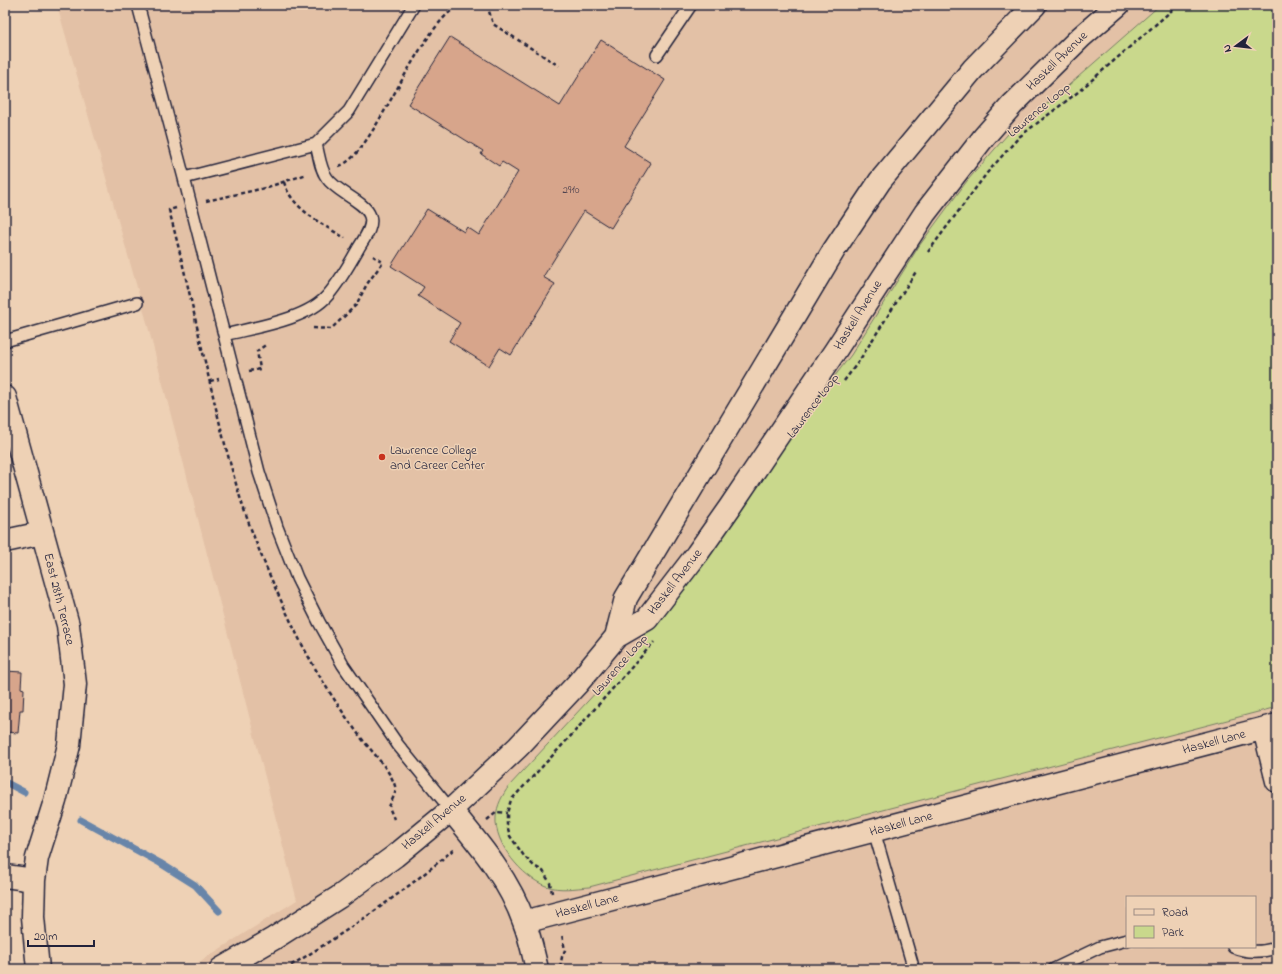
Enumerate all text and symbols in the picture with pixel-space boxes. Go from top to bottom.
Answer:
north arrow [1216,26,1256,66]
street label: Haskell Avenue [1022,27,1092,95]
text: N [1219,43,1236,54]
street label: Lawrence Loop [1003,78,1075,142]
house number: 2910 [562,182,580,198]
street label: Haskell Avenue [829,276,887,354]
street label: Lawrence Loop [782,370,844,442]
place label: Lawrence College and Career Center [390,441,486,475]
marker: Lawrence College and Career Center [377,452,387,462]
street label: Haskell Avenue [643,545,707,619]
street label: East 28th Terrace [38,551,80,647]
street label: Lawrence Loop [588,630,652,700]
street label: Haskell Lane [1180,724,1248,760]
street label: Haskell Avenue [398,789,471,855]
street label: Haskell Lane [867,806,935,842]
street label: Haskell Lane [553,888,621,924]
legend [1126,896,1256,948]
text: Road [1162,904,1188,922]
scale bar [28,922,94,948]
text: Park [1162,924,1184,942]
text: 20 m [34,928,57,946]

